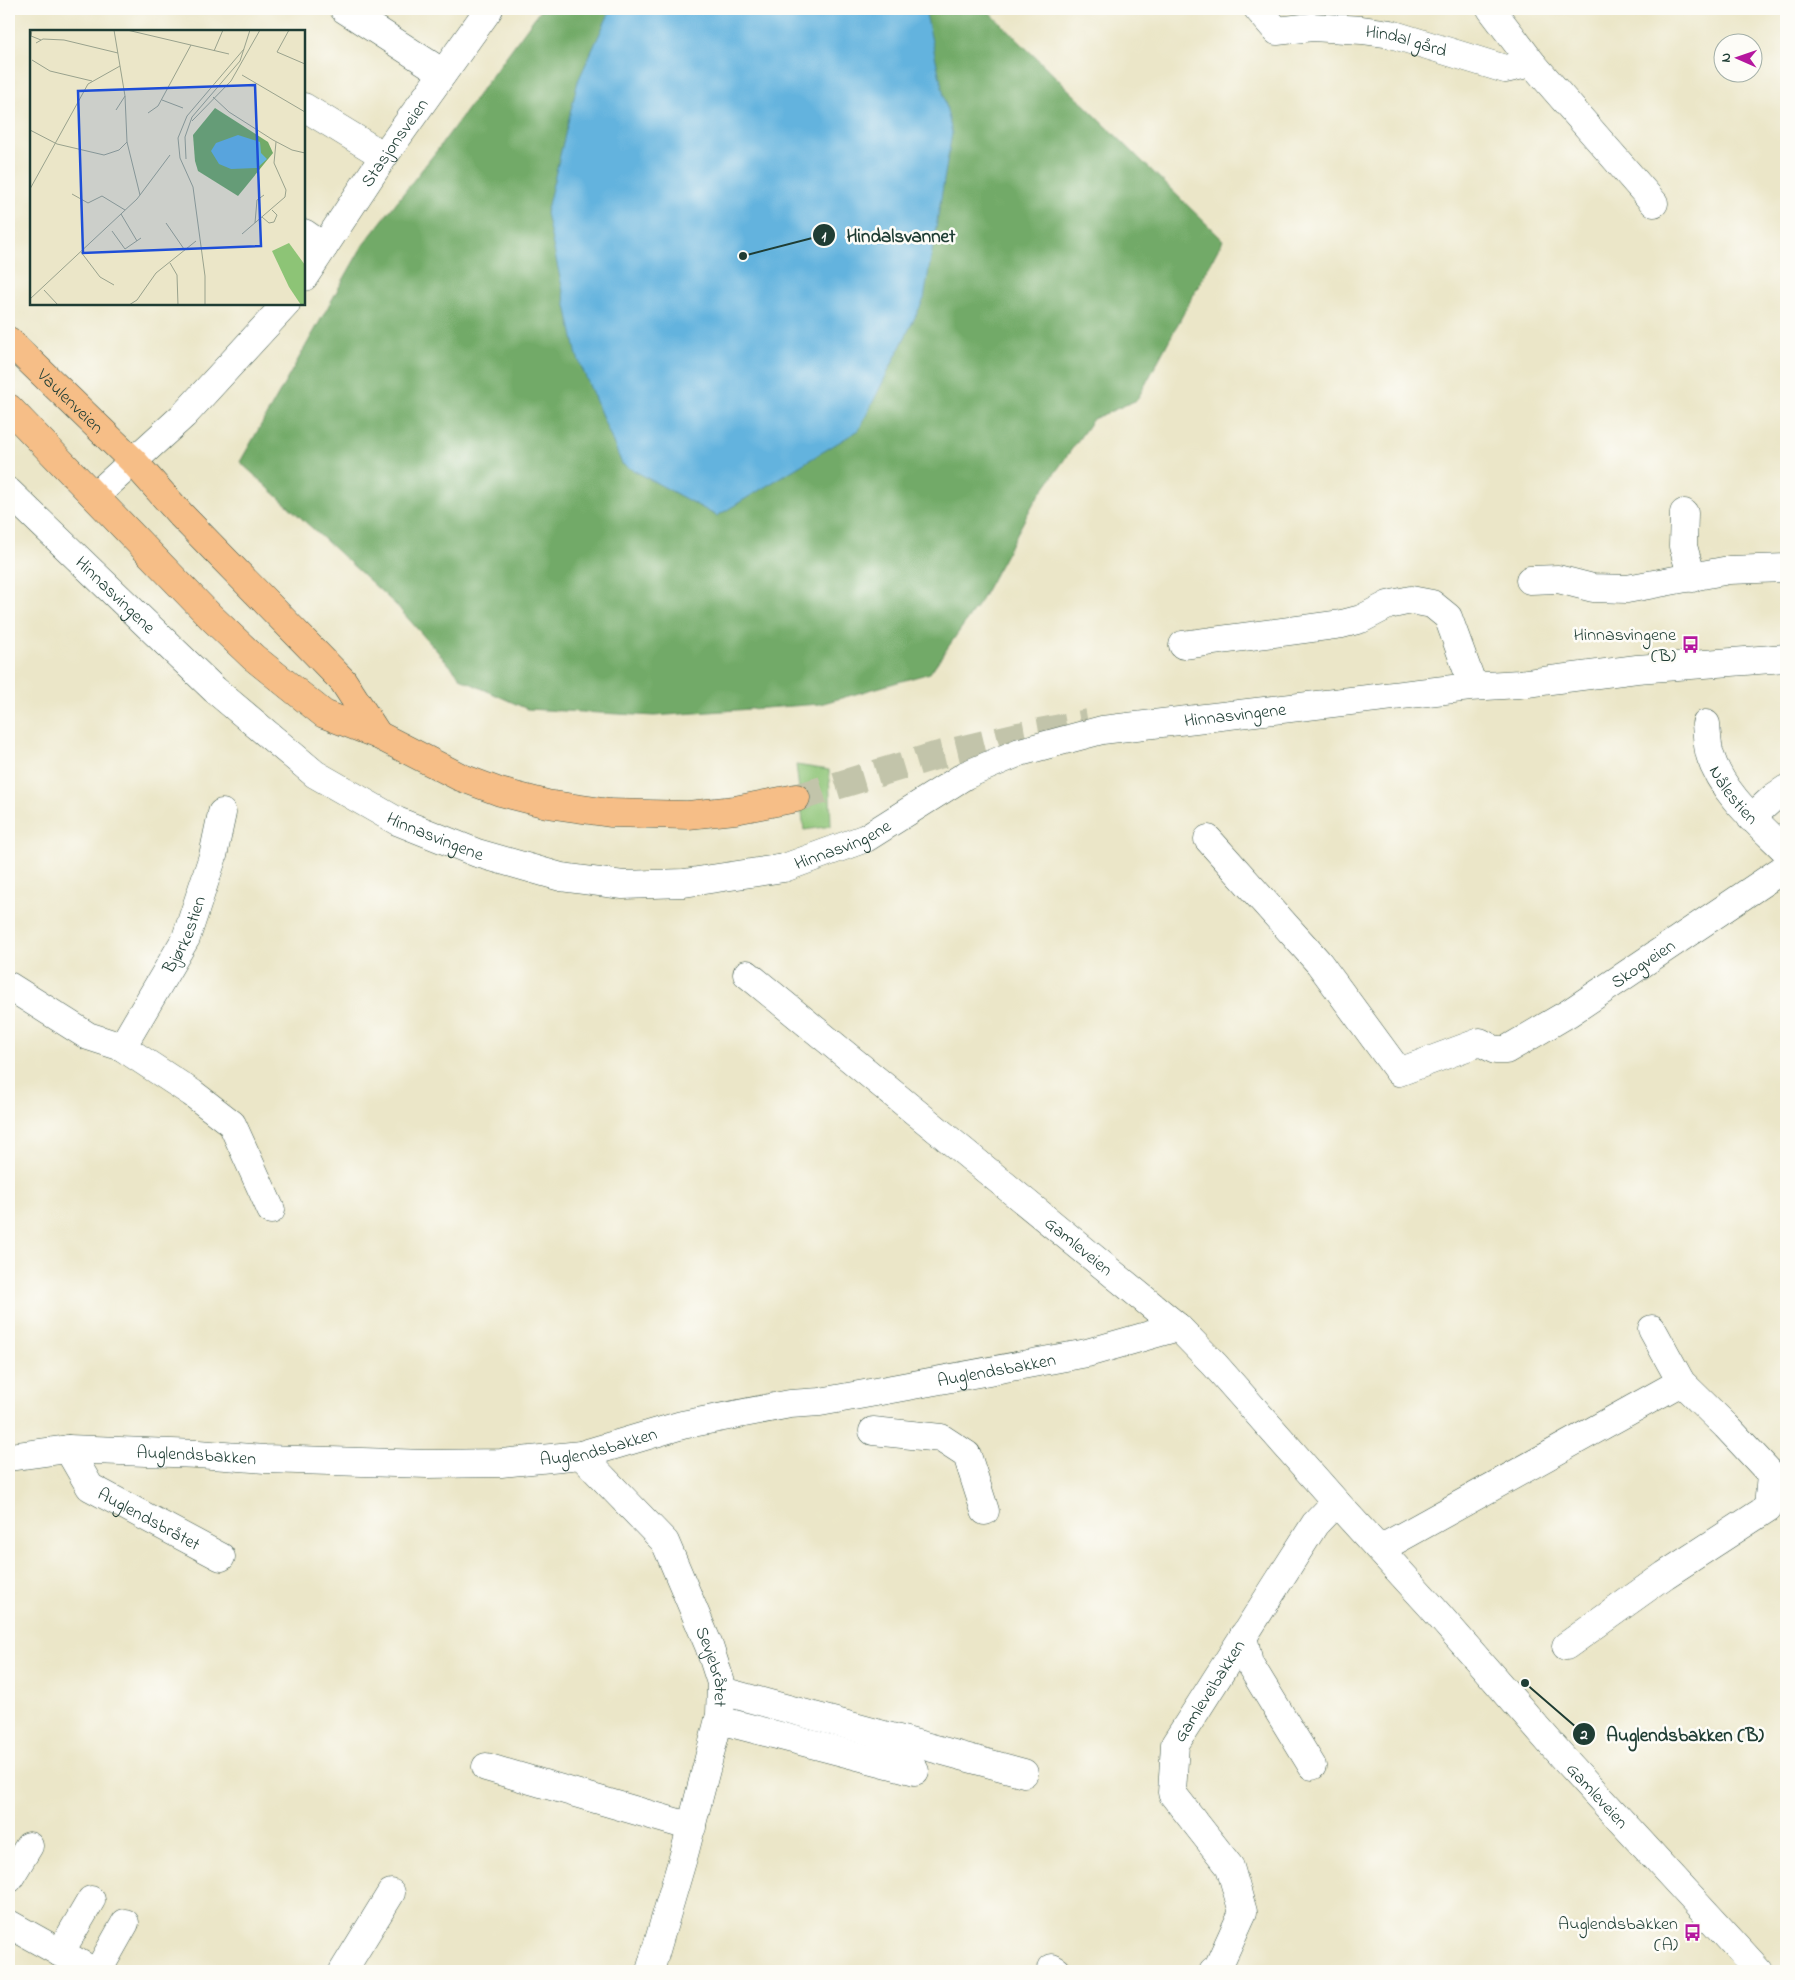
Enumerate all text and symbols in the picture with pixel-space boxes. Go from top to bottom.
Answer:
street label: Hindal gård [1364,20,1450,65]
inset map [30,30,305,305]
north arrow [1712,32,1762,82]
text: N [1716,53,1737,63]
street label: Stasjonsveien [356,94,436,193]
callout: Hindalsvannet [811,218,965,252]
text: Hindalsvannet [847,224,956,251]
text: 1 [822,226,827,248]
street label: Vaulenveien [29,363,109,441]
street label: Hinnasvingene [68,551,161,642]
place label: Hinnasvingene (B) [1574,623,1677,670]
bus stop icon: Hinnasvingene (B) [1680,634,1700,654]
street label: Hinnasvingene [1183,697,1289,735]
street label: Nålestien [1701,762,1763,832]
street label: Hinnasvingene [381,806,487,869]
street label: Hinnasvingene [791,814,898,878]
street label: Bjørkestien [157,893,214,980]
street label: Skogveien [1606,934,1681,996]
street label: Gamleveien [1038,1211,1118,1283]
street label: Auglendsbakken [935,1348,1058,1395]
street label: Auglendsbakken [539,1422,661,1474]
street label: Auglendsbakken [136,1441,257,1473]
street label: Auglendsbråtet [92,1482,204,1558]
street label: Sevjebråtet [687,1623,733,1707]
street label: Gamleveibakken [1168,1635,1253,1748]
callout: Auglendsbakken (B) [1571,1717,1774,1751]
text: Auglendsbakken (B) [1606,1723,1764,1752]
text: 2 [1579,1724,1588,1746]
street label: Gamleveien [1559,1758,1633,1836]
place label: Auglendsbakken (A) [1558,1912,1678,1959]
bus stop icon: Auglendsbakken (A) [1682,1923,1702,1943]

